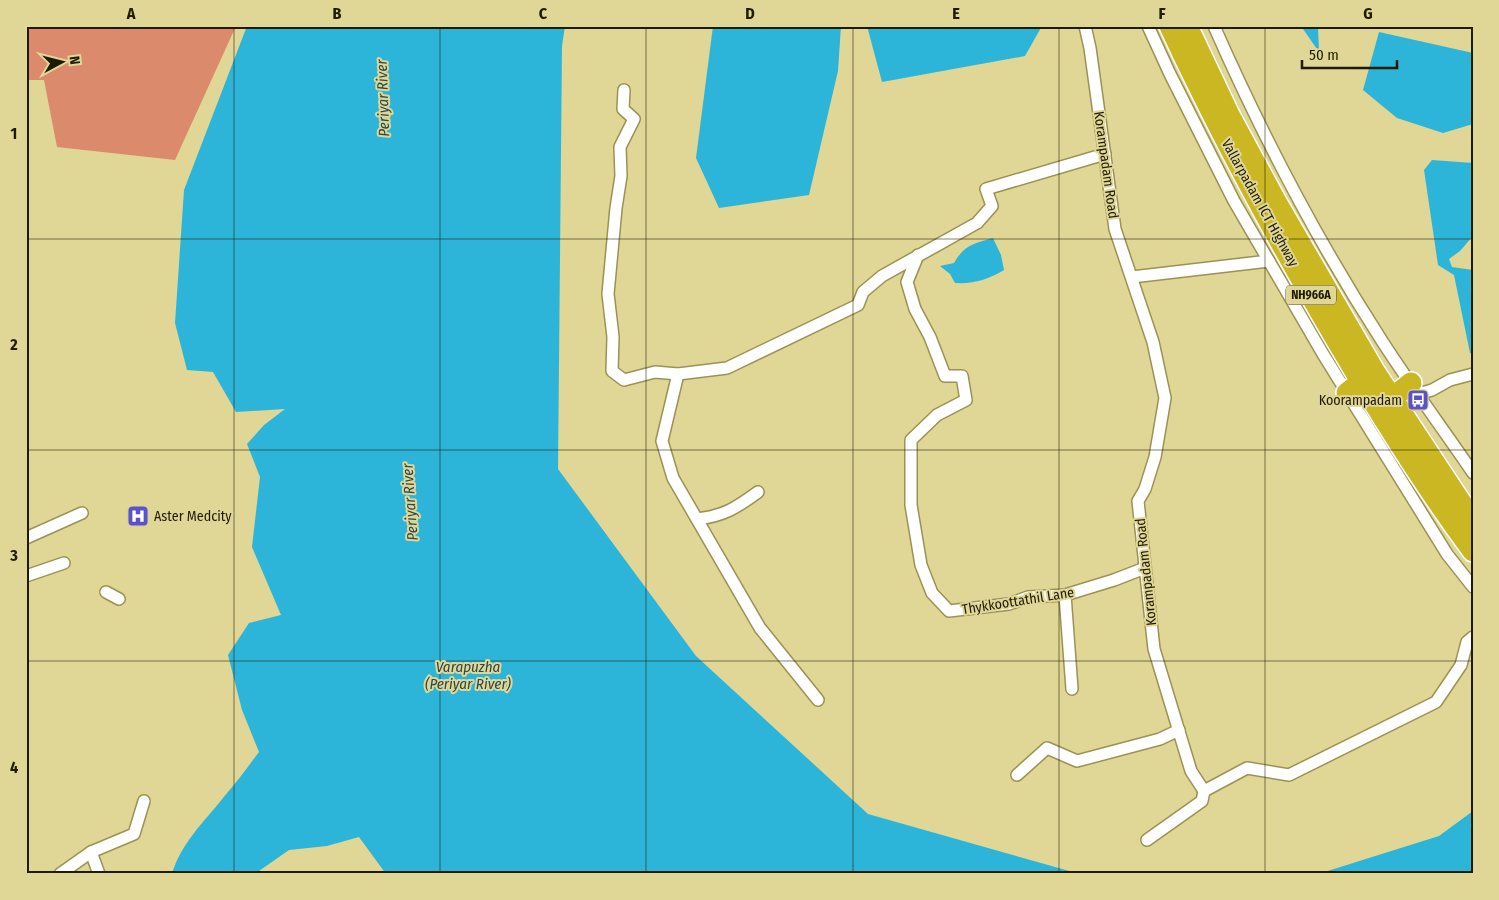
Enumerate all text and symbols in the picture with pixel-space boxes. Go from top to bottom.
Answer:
text: A [126,4,136,23]
text: B [333,4,342,23]
text: C [539,4,548,23]
text: D [745,4,755,23]
text: E [952,4,960,23]
text: F [1158,4,1166,23]
text: G [1363,4,1373,23]
north arrow [38,38,88,88]
scale bar [1302,38,1396,70]
text: 50 m [1309,46,1339,64]
text: N [65,55,83,66]
water label: Periyar River [373,58,393,137]
street label: Korampadam Road [1090,110,1122,220]
text: 1 [11,124,17,143]
street label: Vallarpadam ICT Highway [1218,136,1303,270]
road number: NH966A [1286,286,1336,304]
text: 2 [9,335,18,354]
bus stop icon: Koorampadam [1406,388,1430,412]
place label: Koorampadam [1319,392,1402,409]
water label: Periyar River [398,462,422,541]
hospital icon: Aster Medcity [126,504,150,528]
place label: Aster Medcity [154,508,232,525]
street label: Korampadam Road [1132,517,1160,627]
text: 3 [9,546,18,565]
street label: Thykkoottathil Lane [961,584,1075,618]
water label: Varapuzha (Periyar River) [425,658,512,693]
text: 4 [10,758,18,777]

